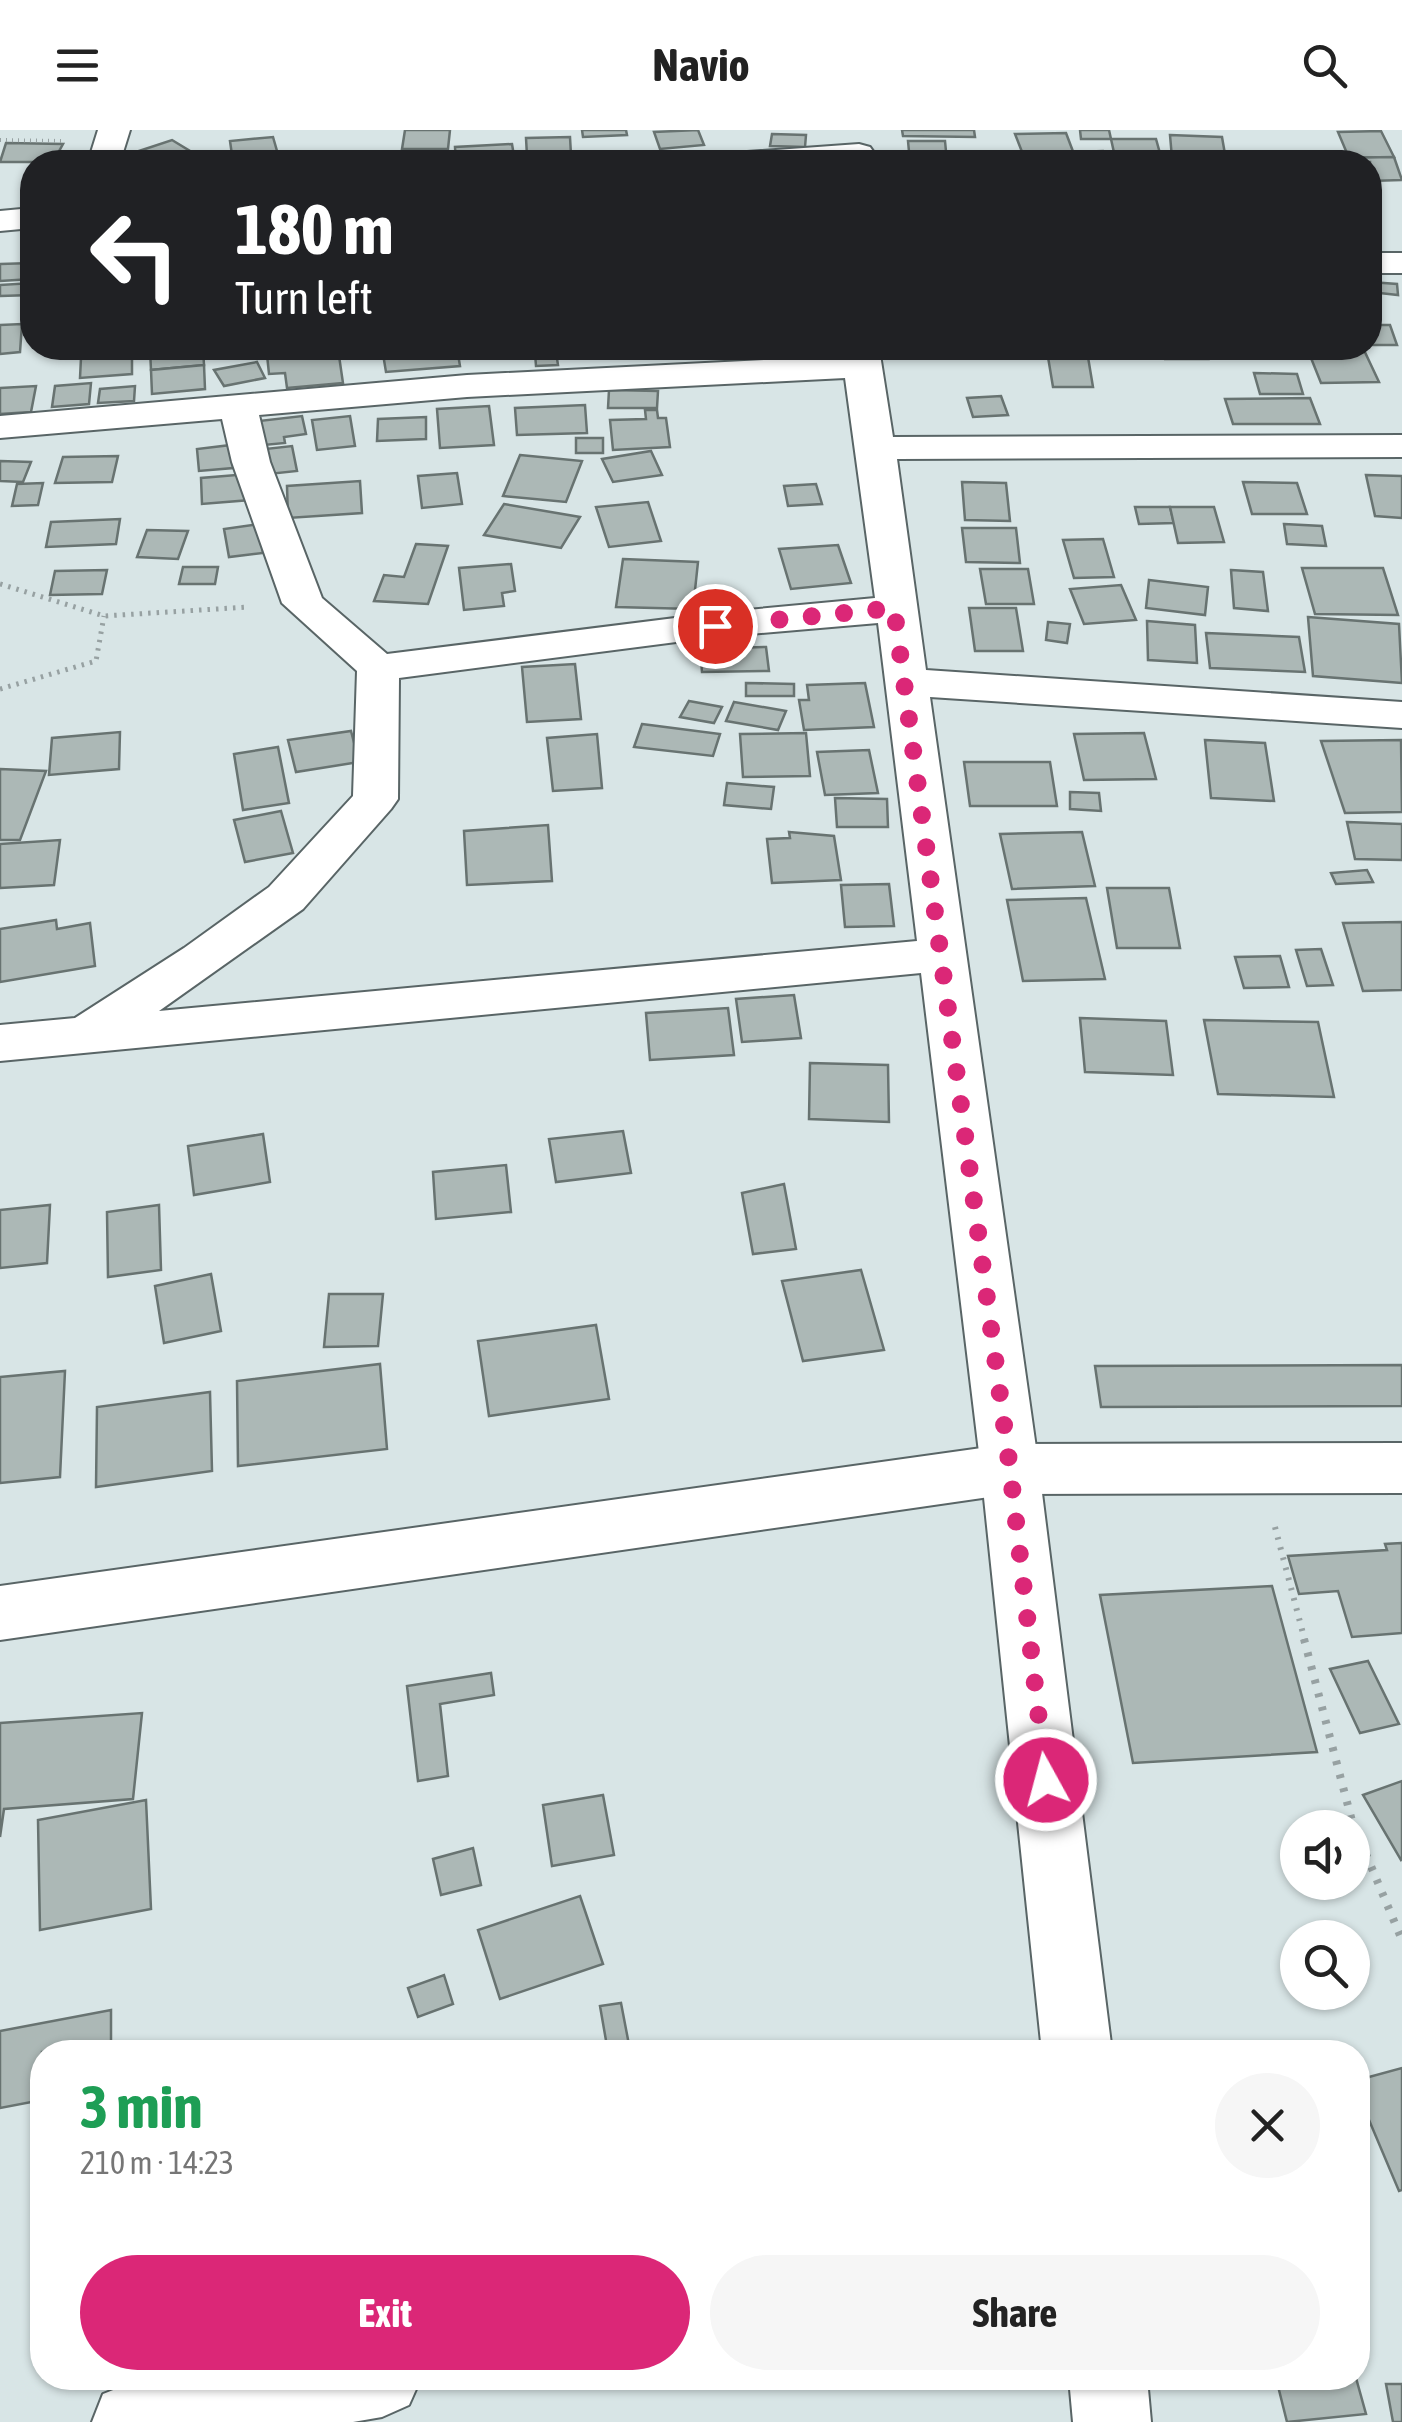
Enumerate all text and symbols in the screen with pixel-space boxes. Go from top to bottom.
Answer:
icon: menu [50,38,105,93]
icon: search [1297,38,1352,93]
text: Navio [652,39,750,91]
text: 180 m [235,189,394,269]
icon: left [70,190,200,320]
text: Turn left [235,272,373,324]
pin [673,584,758,669]
icon: arrive [688,599,743,654]
position arrow [994,1728,1098,1832]
map controls [1280,1810,1370,2010]
button: sound [1280,1810,1370,1900]
button: search [1280,1920,1370,2010]
text: 3 min [80,2072,203,2141]
button: close [1215,2073,1320,2178]
text: 210 m · 14:23 [80,2144,234,2181]
button: Exit [80,2255,690,2370]
button: Share [710,2255,1320,2370]

